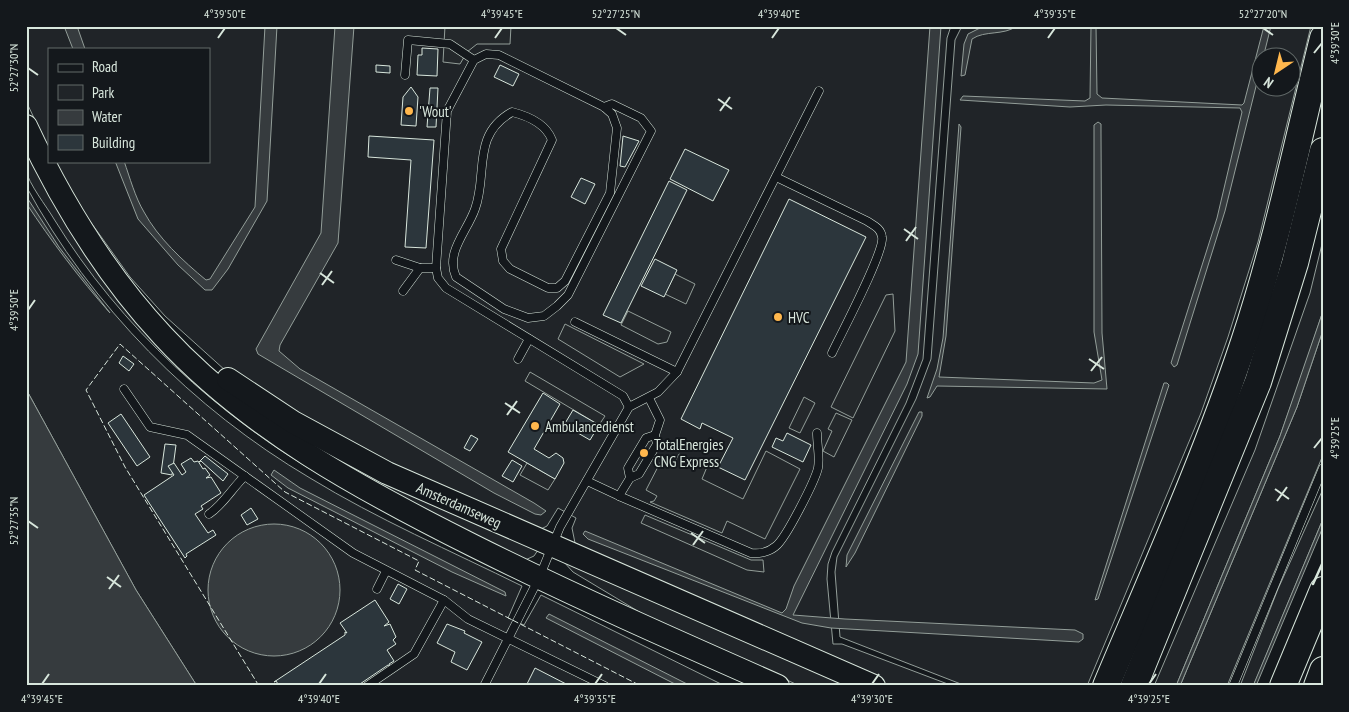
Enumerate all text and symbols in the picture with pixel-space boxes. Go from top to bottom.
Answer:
text: 4°39'50"E [204,6,246,21]
text: 4°39'45"E [481,6,523,21]
text: 52°27'25"N [592,6,640,21]
text: 4°39'40"E [758,6,800,21]
text: 4°39'35"E [1034,6,1076,21]
text: 52°27'20"N [1239,6,1287,21]
text: 4°39'30"E [1327,22,1342,64]
text: 52°27'30"N [6,44,21,92]
legend [48,48,210,162]
north arrow [1252,48,1302,98]
text: Road [92,57,118,76]
text: N [1260,73,1277,92]
text: Park [92,83,114,102]
place label: 'Wout' [419,102,452,121]
marker: 'Wout' [403,105,415,117]
text: Water [92,107,123,126]
text: Building [92,133,135,152]
text: 4°39'50"E [6,289,21,331]
place label: HVC [788,308,810,327]
marker: HVC [772,311,784,323]
place label: Ambulancedienst [545,417,634,436]
text: 4°39'25"E [1327,417,1342,459]
marker: Ambulancedienst [529,420,541,432]
place label: TotalEnergies CNG Express [654,435,724,471]
marker: TotalEnergies CNG Express [638,447,650,459]
street label: Amsterdamseweg [414,478,504,532]
text: 52°27'35"N [6,497,21,545]
text: 4°39'45"E [21,691,63,706]
text: 4°39'40"E [298,691,340,706]
text: 4°39'35"E [574,691,616,706]
text: 4°39'30"E [851,691,893,706]
text: 4°39'25"E [1128,691,1170,706]

